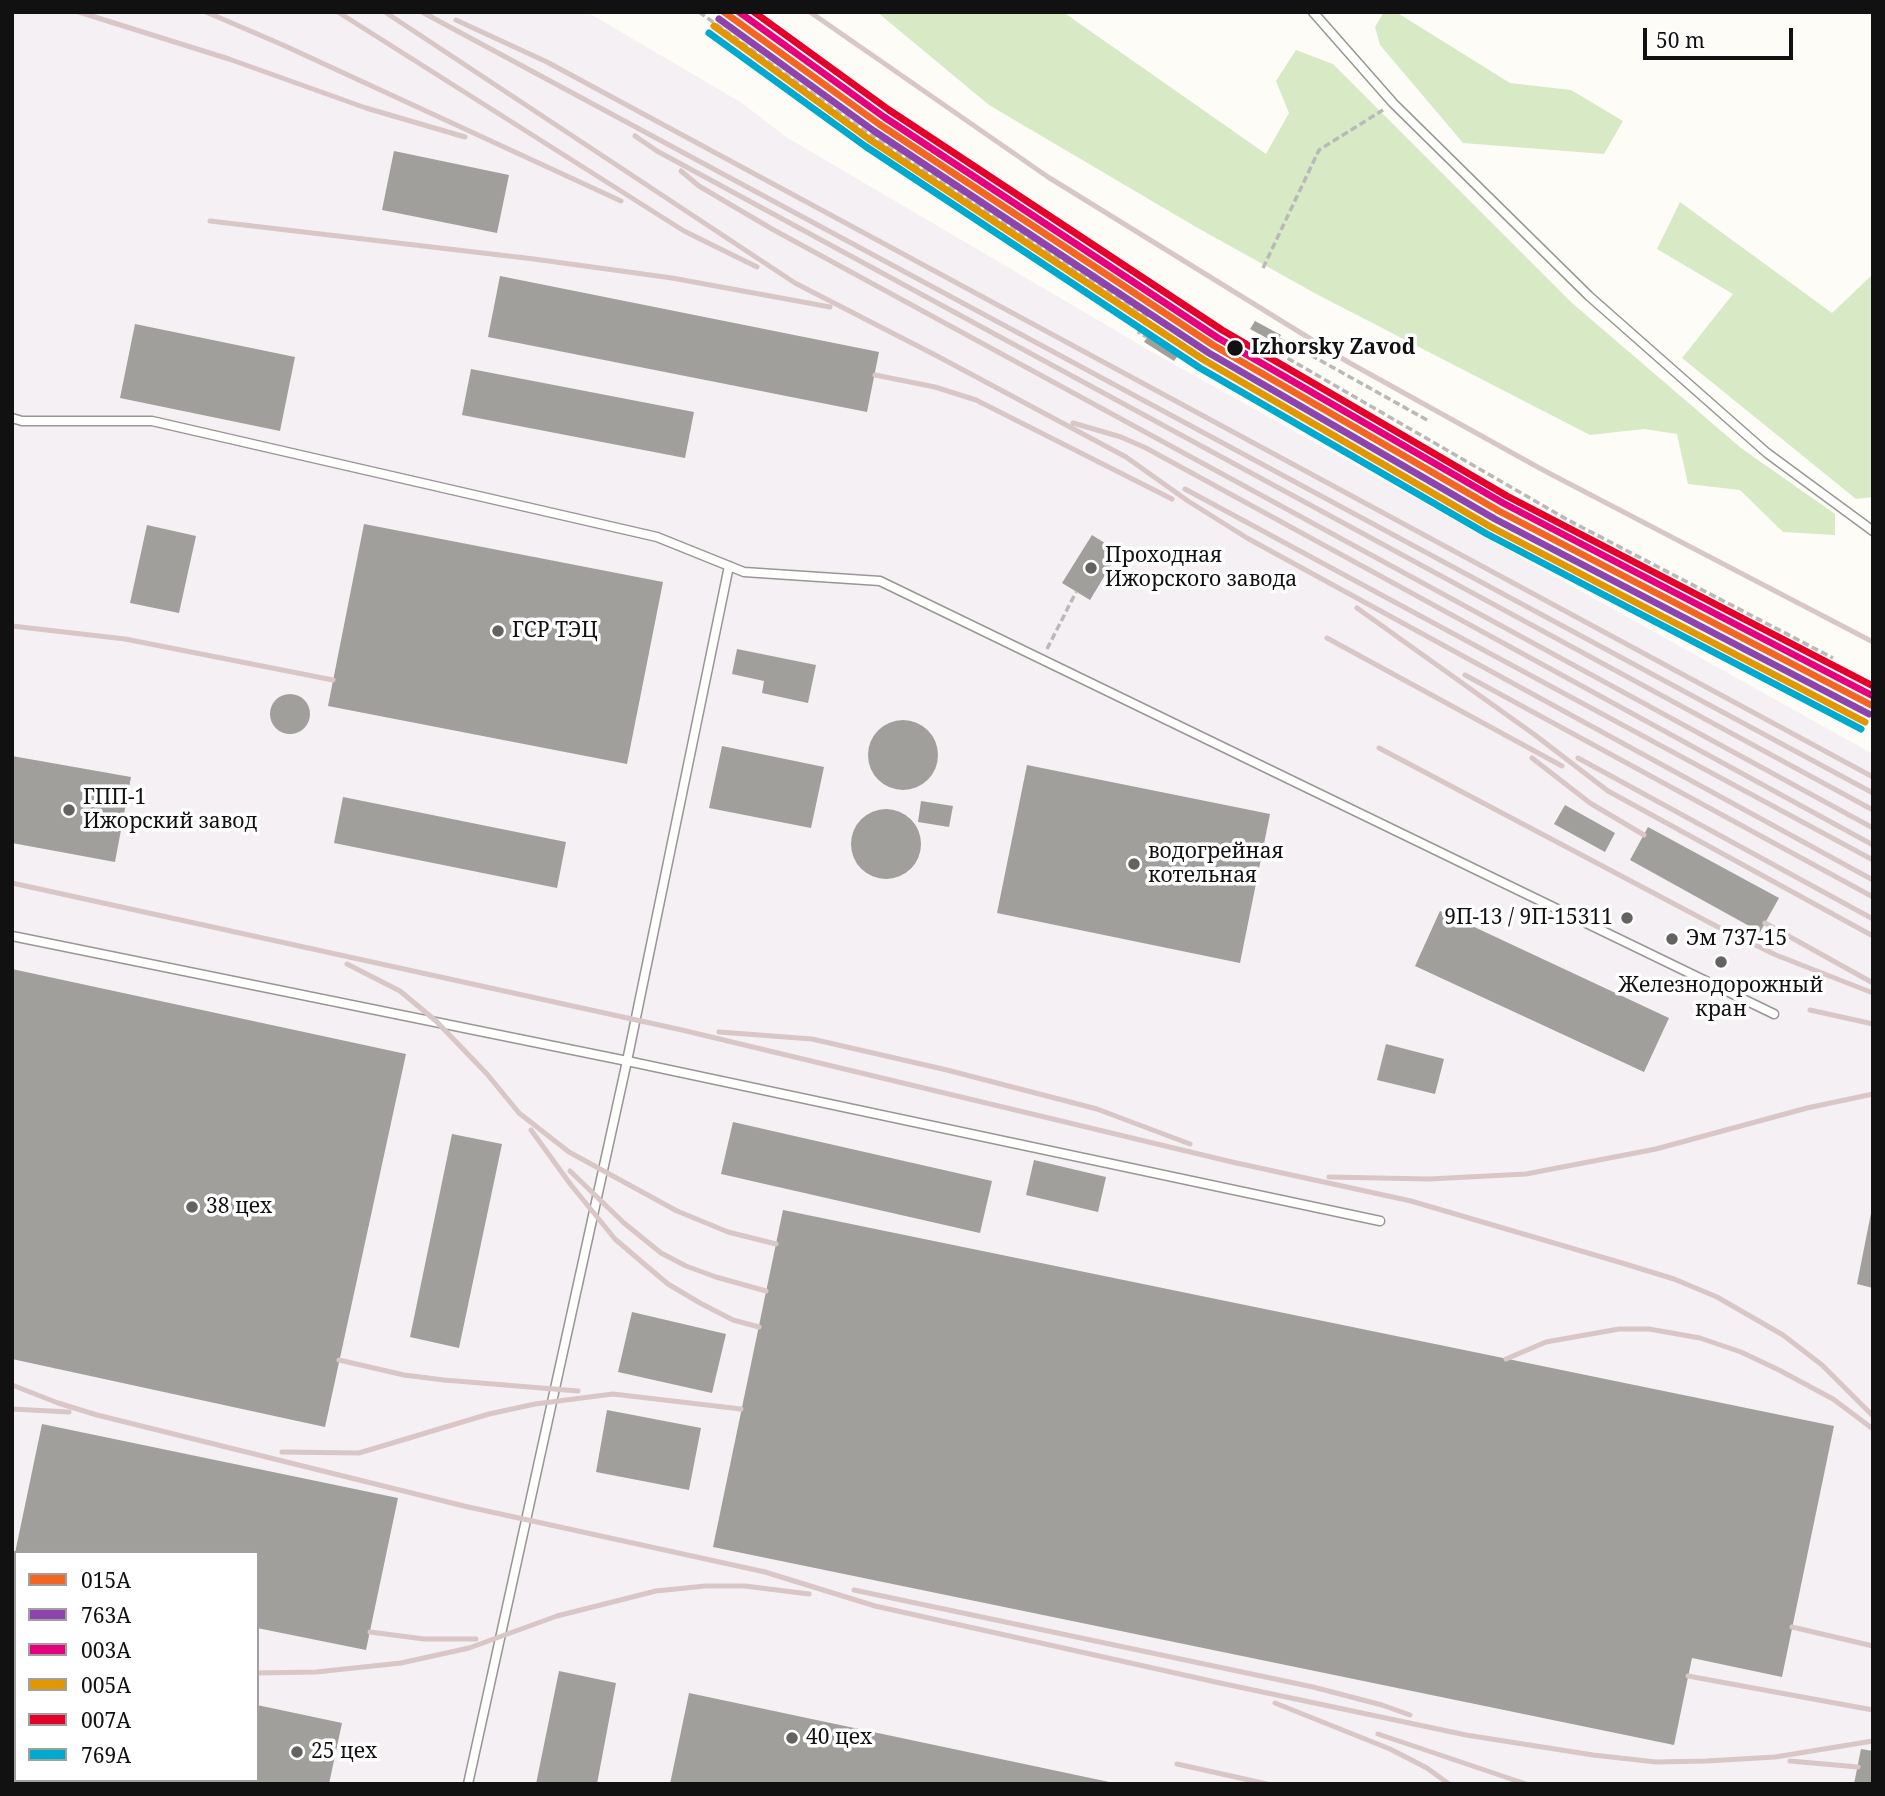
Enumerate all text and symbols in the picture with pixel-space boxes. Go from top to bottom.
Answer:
scale bar [1647,14,1798,58]
text: 50 m [1656,26,1705,54]
place label: Izhorsky Zavod [1251,335,1415,361]
marker: Izhorsky Zavod [1225,338,1245,358]
place label: Проходная Ижорского завода [1105,543,1297,593]
marker: Проходная Ижорского завода [1083,560,1099,576]
place label: ГСР ТЭЦ [512,618,598,644]
marker: ГСР ТЭЦ [490,623,506,639]
place label: ГПП-1 Ижорский завод [83,785,257,835]
marker: ГПП-1 Ижорский завод [61,802,77,818]
place label: водогрейная котельная [1148,839,1284,889]
marker: водогрейная котельная [1126,856,1142,872]
place label: 9П-13 / 9П-15311 [1444,905,1613,931]
marker: 9П-13 / 9П-15311 [1619,910,1635,926]
place label: Эм 737-15 [1686,926,1787,952]
marker: Эм 737-15 [1664,931,1680,947]
marker: Железнодорожный кран [1713,954,1729,970]
place label: Железнодорожный кран [1619,973,1823,1023]
place label: 38 цех [206,1194,272,1220]
marker: 38 цех [184,1199,200,1215]
legend [14,1551,259,1782]
text: 015А [81,1566,131,1594]
text: 763А [81,1601,131,1629]
text: 003А [81,1636,131,1664]
text: 005А [81,1671,131,1699]
text: 007А [81,1706,131,1734]
place label: 40 цех [806,1725,872,1751]
marker: 40 цех [784,1730,800,1746]
place label: 25 цех [311,1739,377,1765]
text: 769А [81,1741,131,1769]
marker: 25 цех [289,1744,305,1760]

